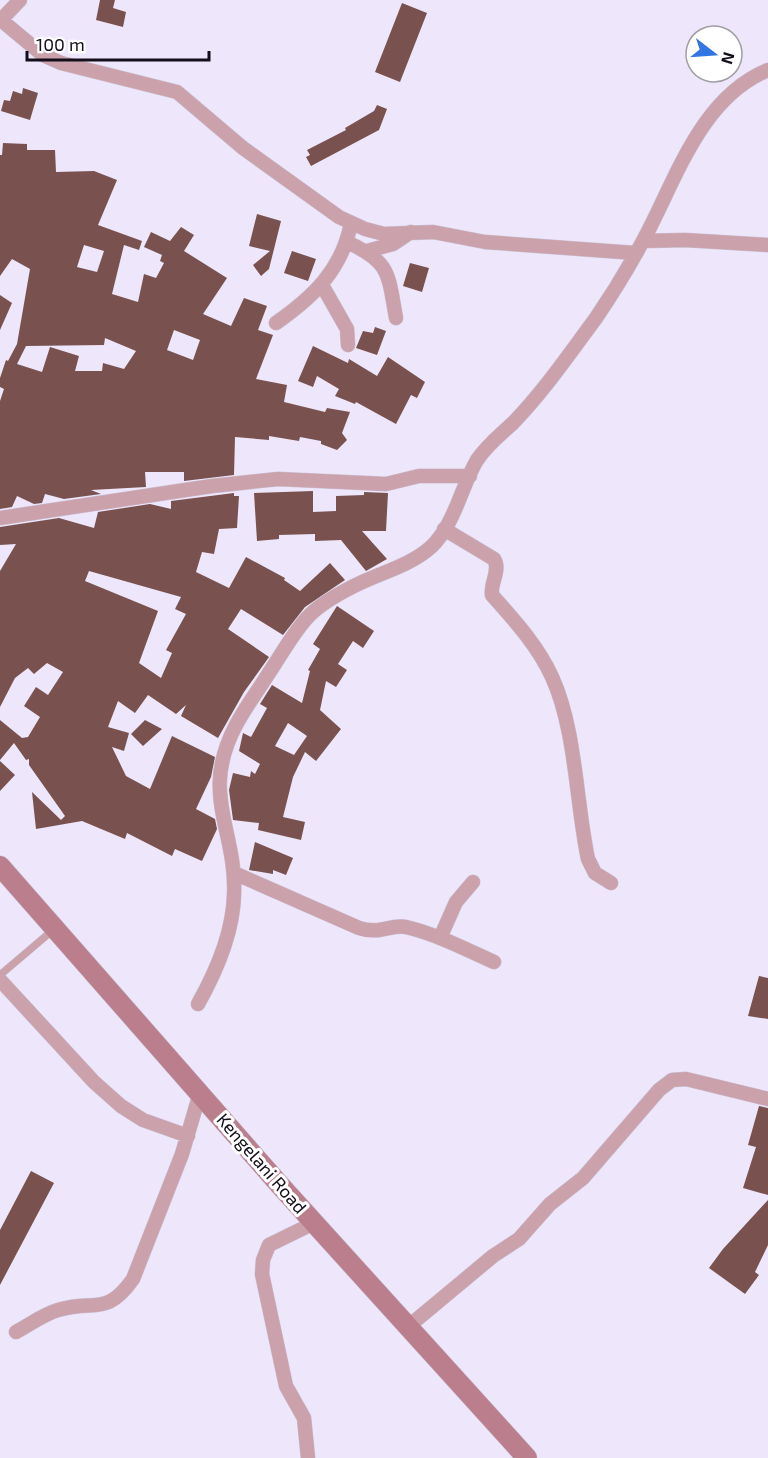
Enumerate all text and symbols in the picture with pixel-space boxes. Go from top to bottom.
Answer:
scale bar [27,24,208,62]
north arrow [684,24,744,84]
text: 100 m [36,33,85,55]
text: N [718,50,740,67]
street label: Kengelani Road [212,1108,312,1218]

